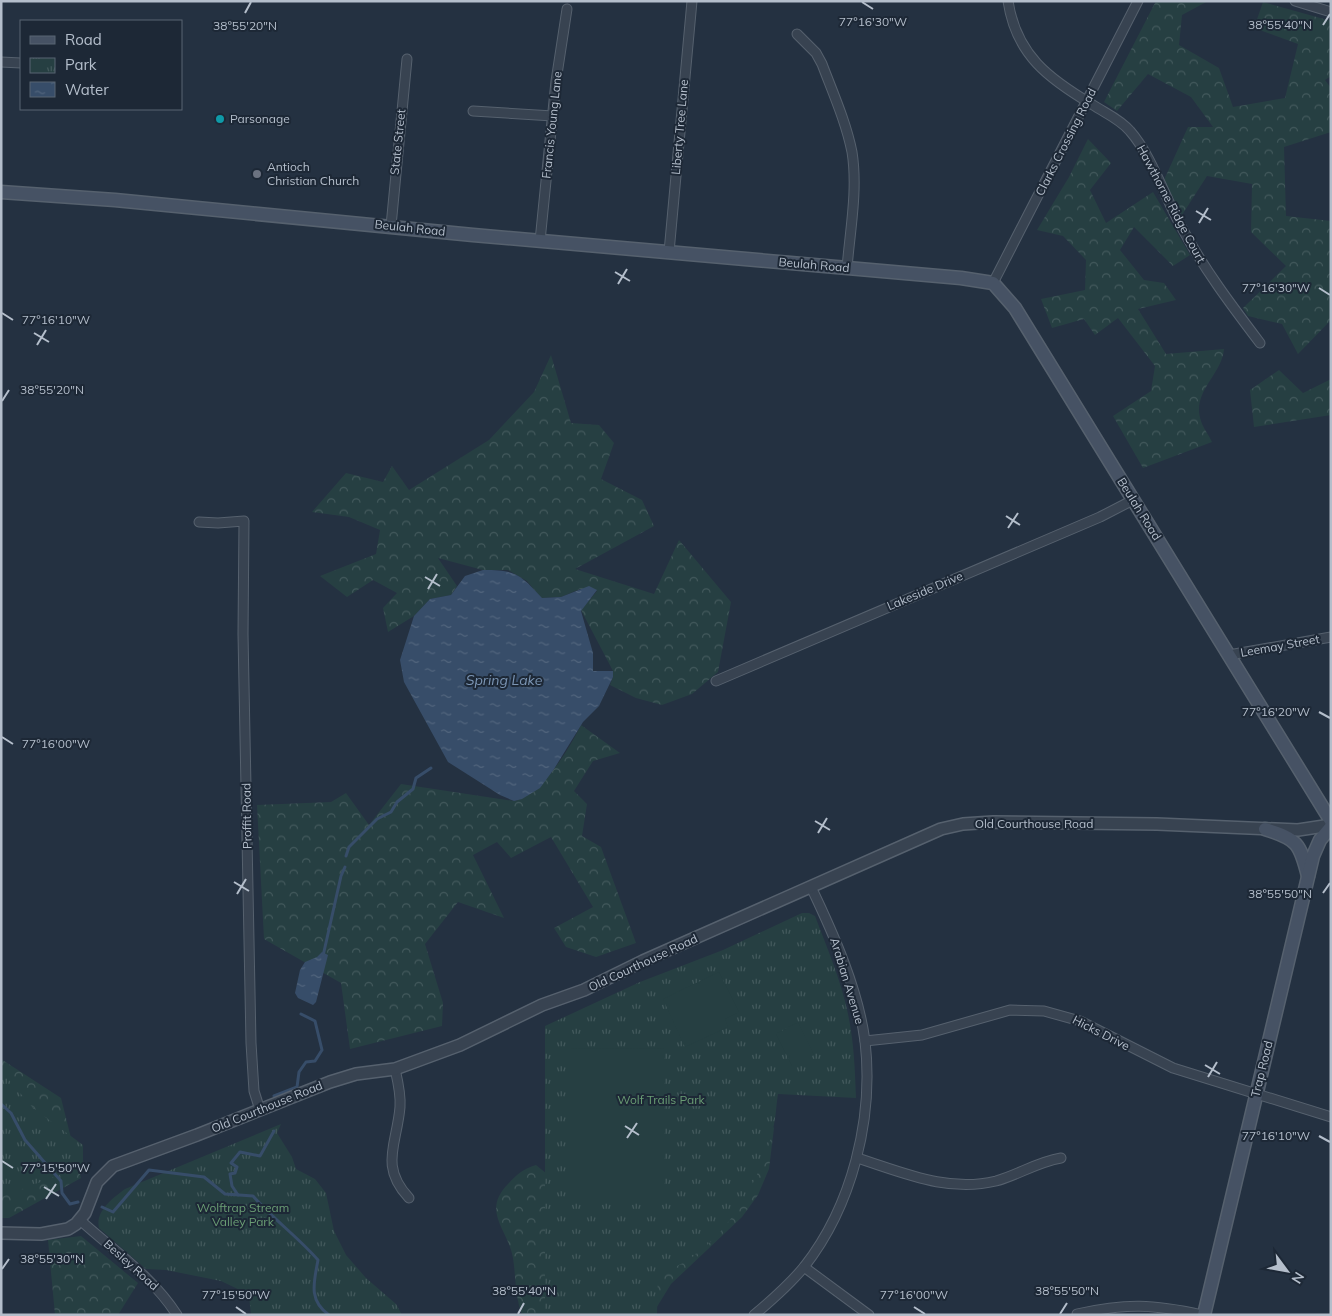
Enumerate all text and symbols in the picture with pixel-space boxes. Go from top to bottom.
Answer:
text: 77°16'30"W [839,14,907,29]
text: 38°55'40"N [1248,17,1312,32]
text: 38°55'20"N [213,18,277,33]
legend [20,20,182,110]
text: Road [65,30,102,49]
text: Park [65,55,97,74]
street label: Francis Young Lane [538,71,565,179]
street label: Liberty Tree Lane [668,79,691,175]
text: Water [65,80,109,99]
street label: Clarks Crossing Road [1032,85,1099,198]
street label: State Street [387,108,408,175]
place label: Parsonage [230,111,290,126]
marker: Parsonage [214,113,226,125]
street label: Hawthorne Ridge Court [1134,142,1209,265]
place label: Antioch Christian Church [267,159,359,188]
marker: Antioch Christian Church [251,168,263,180]
street label: Beulah Road [374,216,446,239]
street label: Beulah Road [778,254,850,275]
text: 77°16'30"W [1242,280,1310,295]
text: 77°16'10"W [22,312,90,327]
text: 38°55'20"N [20,382,84,397]
street label: Beulah Road [1114,475,1165,543]
street label: Lakeside Drive [885,568,965,613]
street label: Leemay Street [1239,631,1321,660]
water label: Spring Lake [466,671,543,689]
text: 77°16'20"W [1242,704,1310,719]
text: 77°16'00"W [22,736,90,751]
street label: Proffit Road [238,783,255,849]
street label: Old Courthouse Road [975,816,1093,831]
text: 38°55'50"N [1248,886,1312,901]
street label: Old Courthouse Road [586,931,700,994]
street label: Arabian Avenue [827,936,868,1026]
street label: Hicks Drive [1070,1012,1132,1053]
street label: Trap Road [1247,1039,1276,1099]
street label: Old Courthouse Road [209,1077,325,1136]
park label: Wolf Trails Park [617,1092,706,1107]
text: 77°16'10"W [1242,1128,1310,1143]
text: 77°15'50"W [22,1160,90,1175]
park label: Wolftrap Stream Valley Park [197,1200,289,1229]
street label: Besley Road [101,1236,162,1293]
north arrow [1262,1246,1312,1296]
text: 38°55'30"N [20,1251,84,1266]
text: N [1288,1269,1308,1287]
text: 38°55'40"N [492,1283,556,1298]
text: 38°55'50"N [1035,1283,1099,1298]
text: 77°15'50"W [202,1287,270,1302]
text: 77°16'00"W [880,1287,948,1302]

